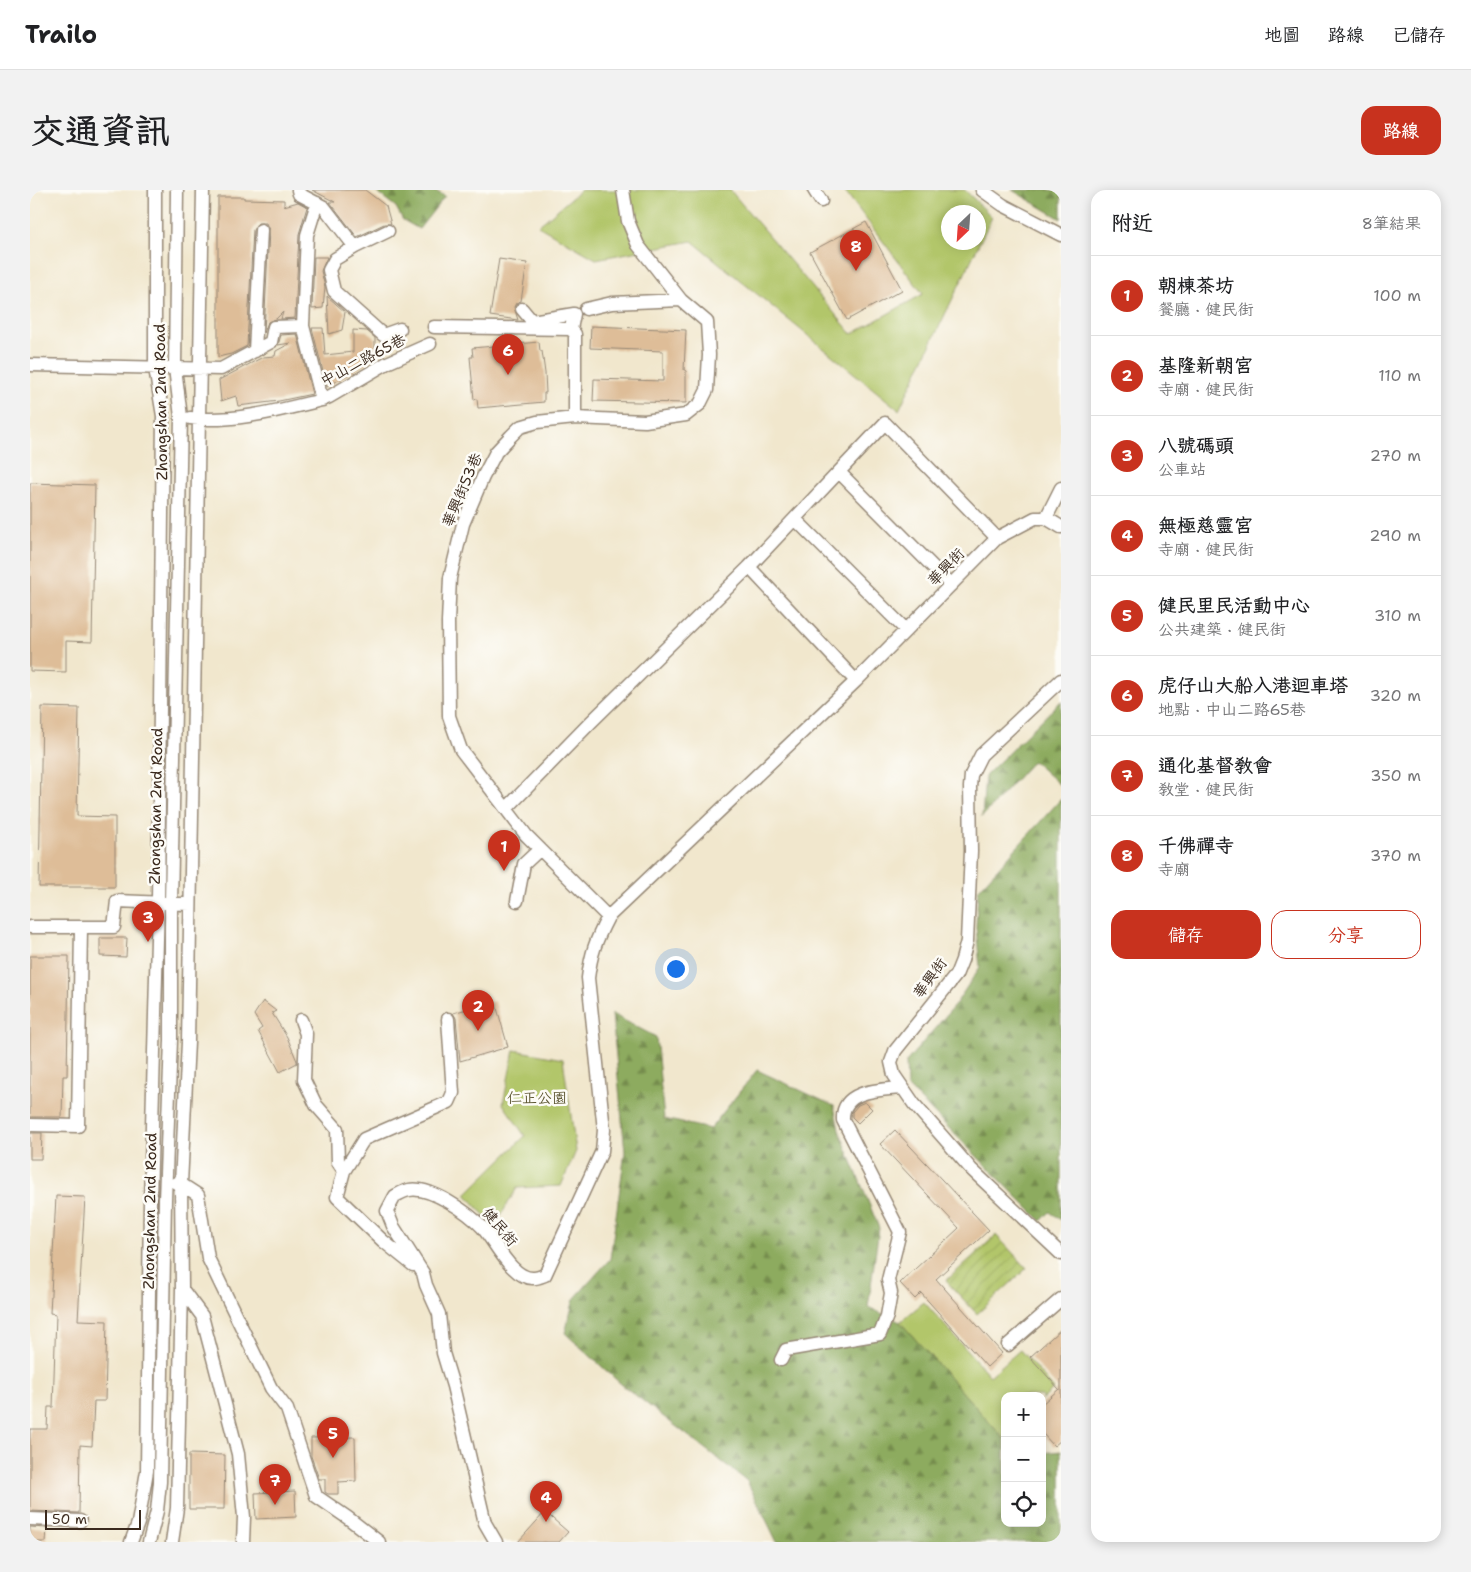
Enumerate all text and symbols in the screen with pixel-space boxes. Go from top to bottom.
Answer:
text: Trailo [25,19,97,51]
text: 地圖 [1264,23,1300,47]
text: 路線 [1328,23,1364,47]
text: 已儲存 [1392,23,1446,47]
button: 路線 [1361,106,1441,155]
text: 交通資訊 [30,107,170,154]
north arrow [941,205,986,250]
text: 附近 [1111,209,1153,237]
text: 8筆結果 [1362,213,1421,234]
pin: 8 [840,230,872,271]
text: 朝棟茶坊 [1158,273,1234,298]
text: 1 [1123,285,1131,306]
text: 100 m [1373,285,1421,306]
text: 餐廳 · 健民街 [1158,299,1253,320]
street label: Zhongshan 2nd Road [150,323,172,481]
street label: 中山二路65巷 [317,329,409,391]
pin: 6 [492,334,524,375]
text: 基隆新朝宮 [1158,353,1253,378]
text: 2 [1121,365,1133,386]
text: 110 m [1378,365,1421,386]
text: 寺廟 · 健民街 [1158,379,1253,400]
text: 八號碼頭 [1158,433,1234,458]
text: 3 [1121,445,1133,466]
text: 270 m [1370,445,1421,466]
street label: 華興街53巷 [437,450,487,530]
text: 公車站 [1158,459,1206,480]
text: 無極慈靈宮 [1158,513,1253,538]
text: 4 [1121,525,1133,546]
text: 290 m [1369,525,1421,546]
text: 寺廟 · 健民街 [1158,539,1253,560]
street label: 華興街 [923,544,969,590]
text: 健民里民活動中心 [1158,593,1310,618]
text: 5 [1122,605,1132,626]
text: 310 m [1374,605,1421,626]
text: 公共建築 · 健民街 [1158,619,1285,640]
text: 虎仔山大船入港迴車塔 [1158,673,1348,698]
text: 6 [1121,685,1133,706]
text: 320 m [1370,685,1421,706]
text: 地點 · 中山二路65巷 [1158,699,1306,720]
street label: Zhongshan 2nd Road [145,727,167,885]
text: 通化基督教會 [1158,753,1272,778]
text: 7 [1121,765,1133,786]
text: 350 m [1370,765,1421,786]
text: 教堂 · 健民街 [1158,779,1253,800]
pin: 1 [488,830,520,871]
text: 千佛禪寺 [1158,833,1234,858]
text: 8 [1121,845,1133,866]
text: 370 m [1370,845,1421,866]
text: 寺廟 [1158,859,1190,880]
pin: 3 [132,901,164,942]
button: 儲存 [1111,910,1261,959]
button: 分享 [1271,910,1421,959]
street label: 華興街 [909,954,951,1002]
your location [663,956,689,982]
pin: 2 [462,990,494,1031]
park label: 仁正公園 [507,1088,567,1108]
street label: Zhongshan 2nd Road [139,1132,161,1290]
street label: 健民街 [478,1203,522,1251]
map controls [1001,1392,1046,1527]
button: + [1001,1392,1046,1437]
pin: 5 [317,1417,349,1458]
button: − [1001,1437,1046,1482]
pin: 7 [259,1464,291,1505]
pin: 4 [530,1481,562,1522]
button: locate [1001,1482,1046,1527]
scale bar [45,1507,141,1530]
text: 50 m [52,1510,87,1528]

